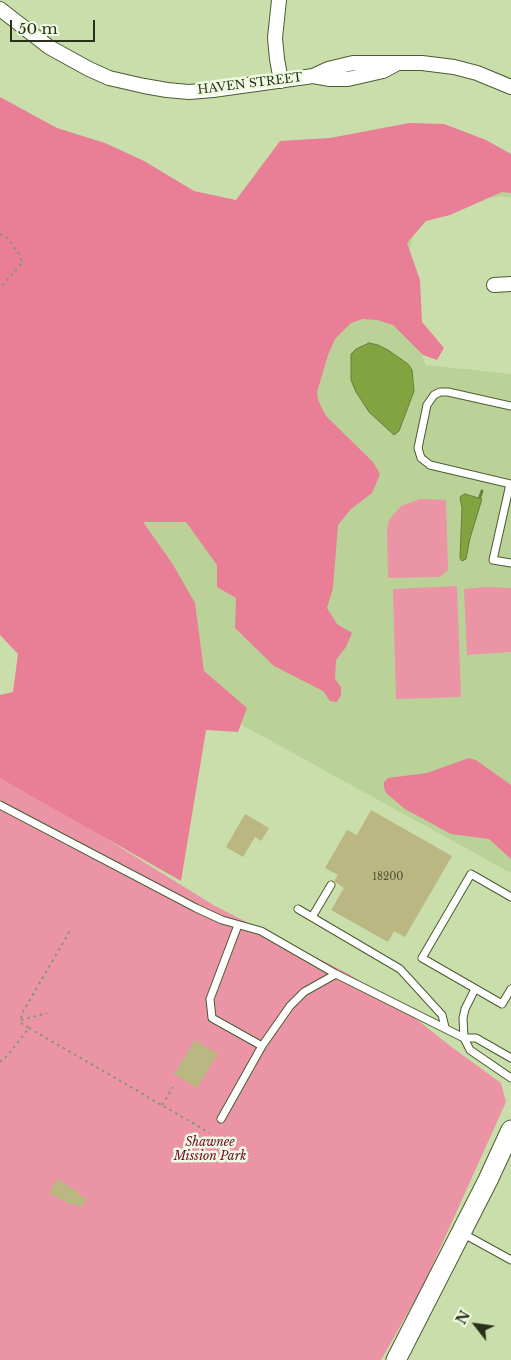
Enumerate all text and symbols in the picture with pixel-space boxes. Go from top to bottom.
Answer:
scale bar [12,10,98,42]
text: 50 m [18,19,58,38]
street label: HAVEN STREET [197,70,303,98]
house number: 18200 [373,871,403,883]
park label: Shawnee Mission Park [174,1136,246,1164]
north arrow [451,1300,501,1350]
text: N [452,1307,474,1328]

